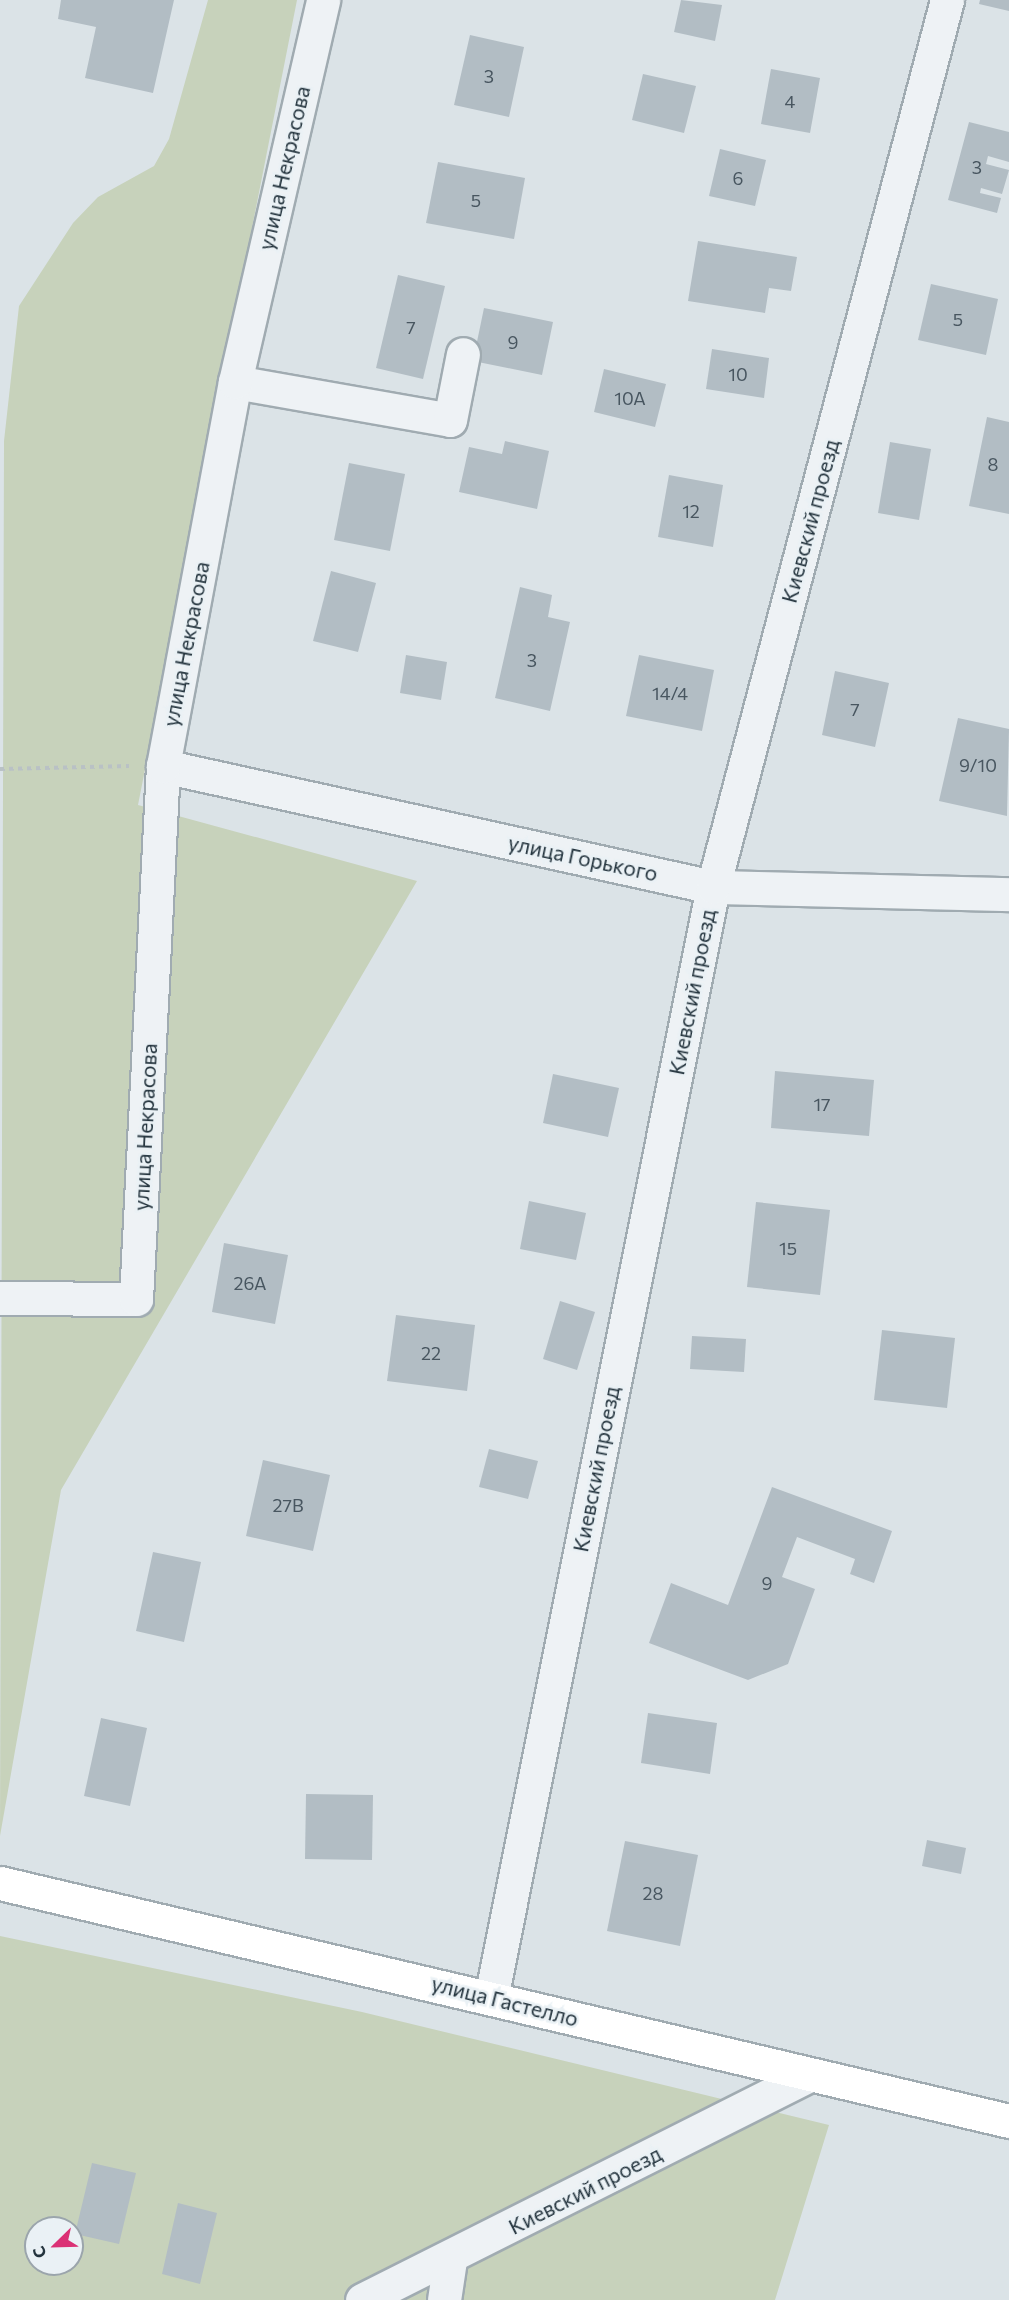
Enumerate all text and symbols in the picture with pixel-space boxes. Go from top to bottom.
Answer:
house number: 3 [484,65,494,87]
street label: улица Некрасова [253,83,315,253]
house number: 4 [785,90,795,112]
house number: 3 [972,156,982,178]
house number: 6 [733,167,743,189]
house number: 5 [471,189,481,211]
house number: 5 [953,308,963,330]
house number: 7 [406,316,416,338]
house number: 9 [508,331,518,353]
house number: 10 [728,363,748,385]
house number: 10А [614,387,646,409]
street label: Киевский проезд [776,436,844,606]
house number: 8 [988,453,998,475]
house number: 12 [682,500,700,522]
street label: улица Некрасова [158,559,214,729]
house number: 3 [527,649,537,671]
house number: 14/4 [652,682,688,704]
house number: 7 [850,698,860,720]
house number: 9/10 [959,754,997,776]
street label: улица Горького [506,830,660,886]
street label: Киевский проезд [664,907,720,1077]
street label: улица Некрасова [128,1043,162,1211]
house number: 17 [813,1093,831,1115]
house number: 15 [779,1237,797,1259]
house number: 26А [234,1272,266,1294]
house number: 22 [421,1342,441,1364]
street label: Киевский проезд [568,1384,624,1554]
house number: 27В [272,1494,304,1516]
house number: 9 [762,1572,772,1594]
house number: 28 [643,1882,663,1904]
street label: улица Гастелло [429,1971,581,2031]
street label: Киевский проезд [504,2141,666,2239]
north arrow [24,2216,84,2276]
text: С [28,2244,50,2261]

